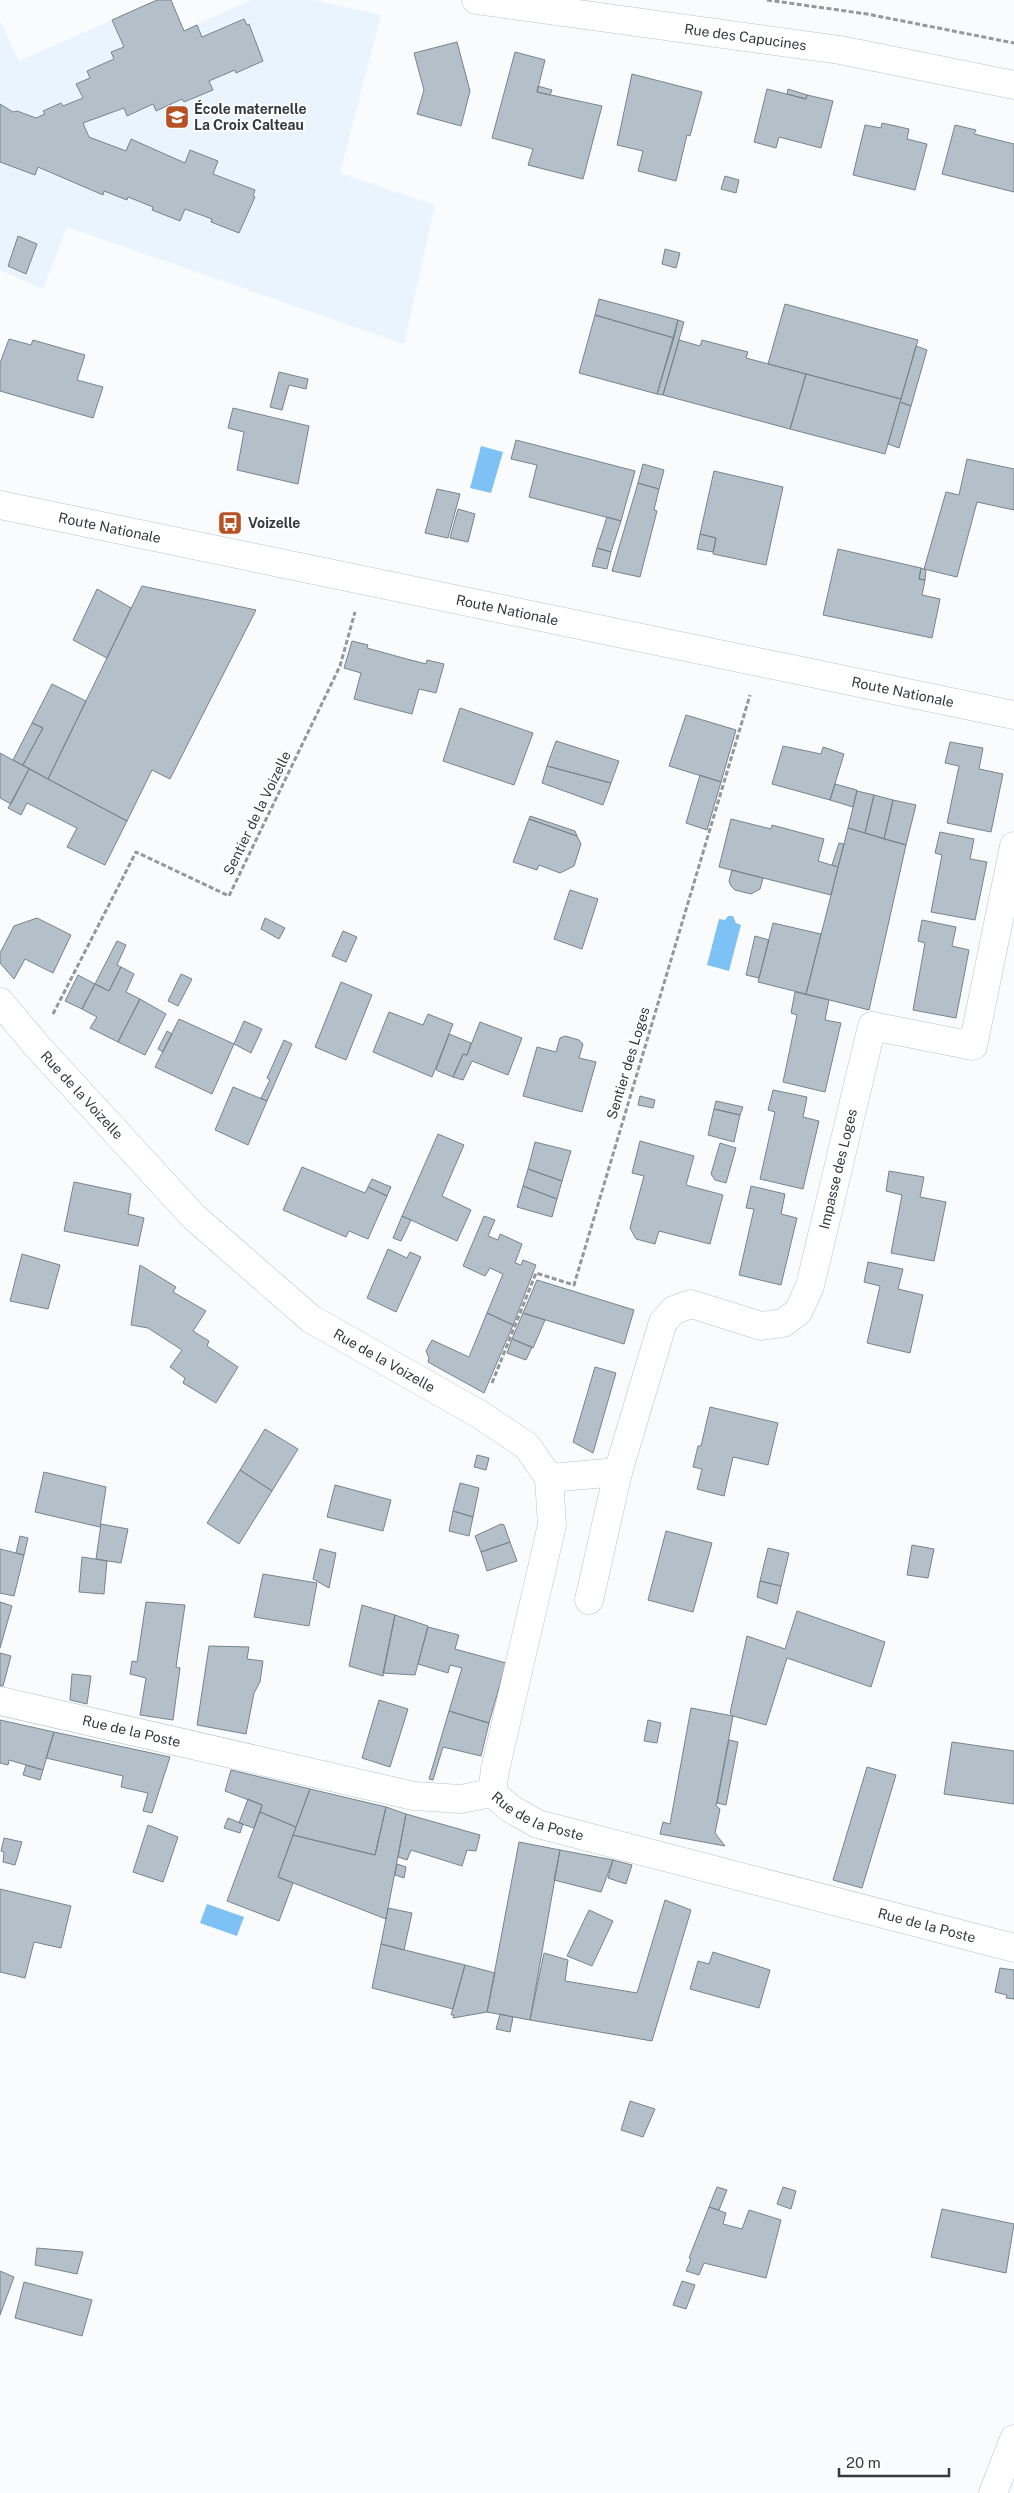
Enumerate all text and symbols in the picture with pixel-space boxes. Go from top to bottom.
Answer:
street label: Rue des Capucines [683,21,808,53]
place label: École maternelle La Croix Calteau [194,100,307,133]
school or university icon: École maternelle La Croix Calteau [164,104,190,130]
street label: Route Nationale [57,509,162,546]
bus stop icon: Voizelle [217,510,243,536]
place label: Voizelle [248,515,300,531]
street label: Route Nationale [455,592,560,628]
street label: Route Nationale [850,674,956,710]
street label: Sentier de la Voizelle [220,748,294,878]
street label: Sentier des Loges [603,1005,653,1121]
street label: Rue de la Voizelle [38,1048,126,1142]
street label: Impasse des Loges [816,1107,860,1231]
street label: Rue de la Voizelle [331,1325,438,1395]
street label: Rue de la Poste [81,1712,182,1750]
street label: Rue de la Poste [489,1788,586,1844]
street label: Rue de la Poste [876,1905,977,1946]
scale bar [839,2446,949,2478]
text: 20 m [846,2454,881,2471]

